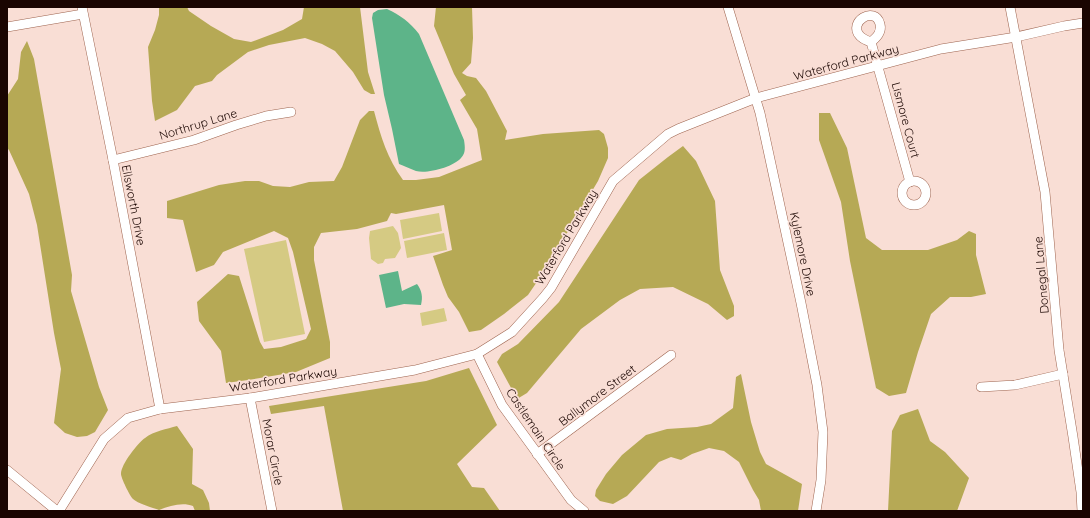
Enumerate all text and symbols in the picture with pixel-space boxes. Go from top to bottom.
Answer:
street label: Waterford Parkway [792,41,900,83]
street label: Lismore Court [889,80,923,160]
street label: Northrup Lane [157,105,239,143]
street label: Ellsworth Drive [119,163,149,247]
street label: Waterford Parkway [532,187,600,287]
street label: Kylemore Drive [787,211,819,298]
street label: Donegal Lane [1030,235,1052,314]
street label: Ballymore Street [555,361,639,429]
street label: Waterford Parkway [228,363,338,395]
street label: Castlemain Circle [503,385,569,473]
street label: Morar Circle [259,418,287,487]

